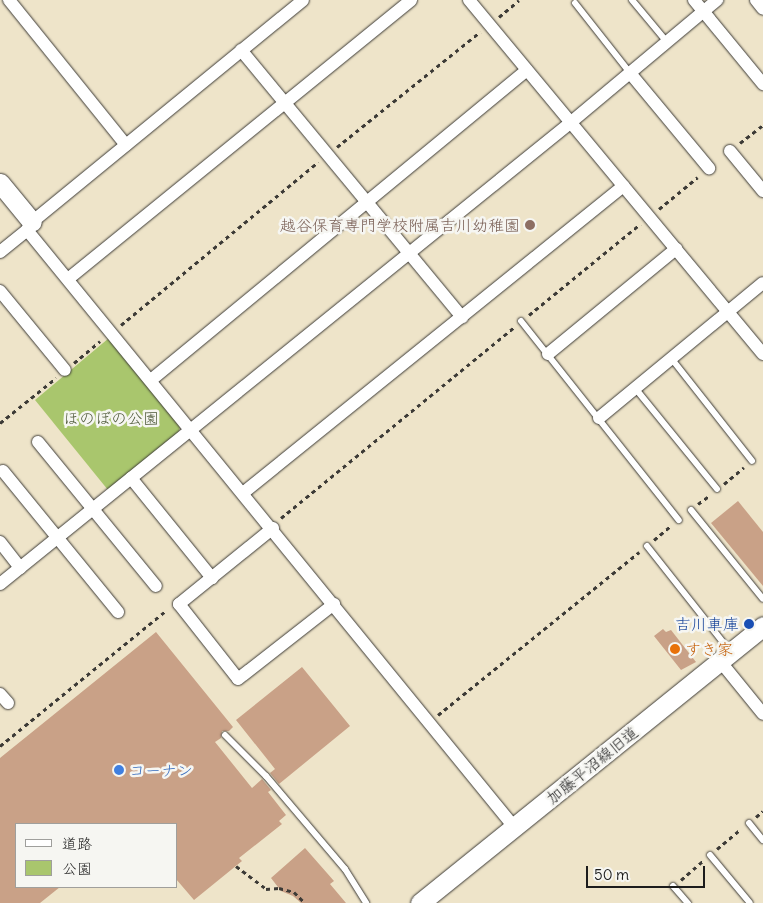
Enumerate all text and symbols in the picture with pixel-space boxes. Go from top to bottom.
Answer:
place label: 越谷保育専門学校附属吉川幼稚園 [280,215,520,235]
marker: 越谷保育専門学校附属吉川幼稚園 [524,219,536,231]
park label: ほのぼの公園 [63,408,159,428]
place label: 吉川車庫 [675,614,739,634]
marker: 吉川車庫 [743,618,755,630]
place label: すき家 [685,639,733,659]
marker: すき家 [669,643,681,655]
street label: 加藤平沼線旧道 [542,722,642,808]
place label: コーナン [129,760,193,780]
marker: コーナン [113,764,125,776]
legend [15,823,178,888]
text: 道路 [62,834,92,853]
scale bar [588,856,707,888]
text: 公園 [62,859,92,878]
text: 50 m [594,865,629,884]

